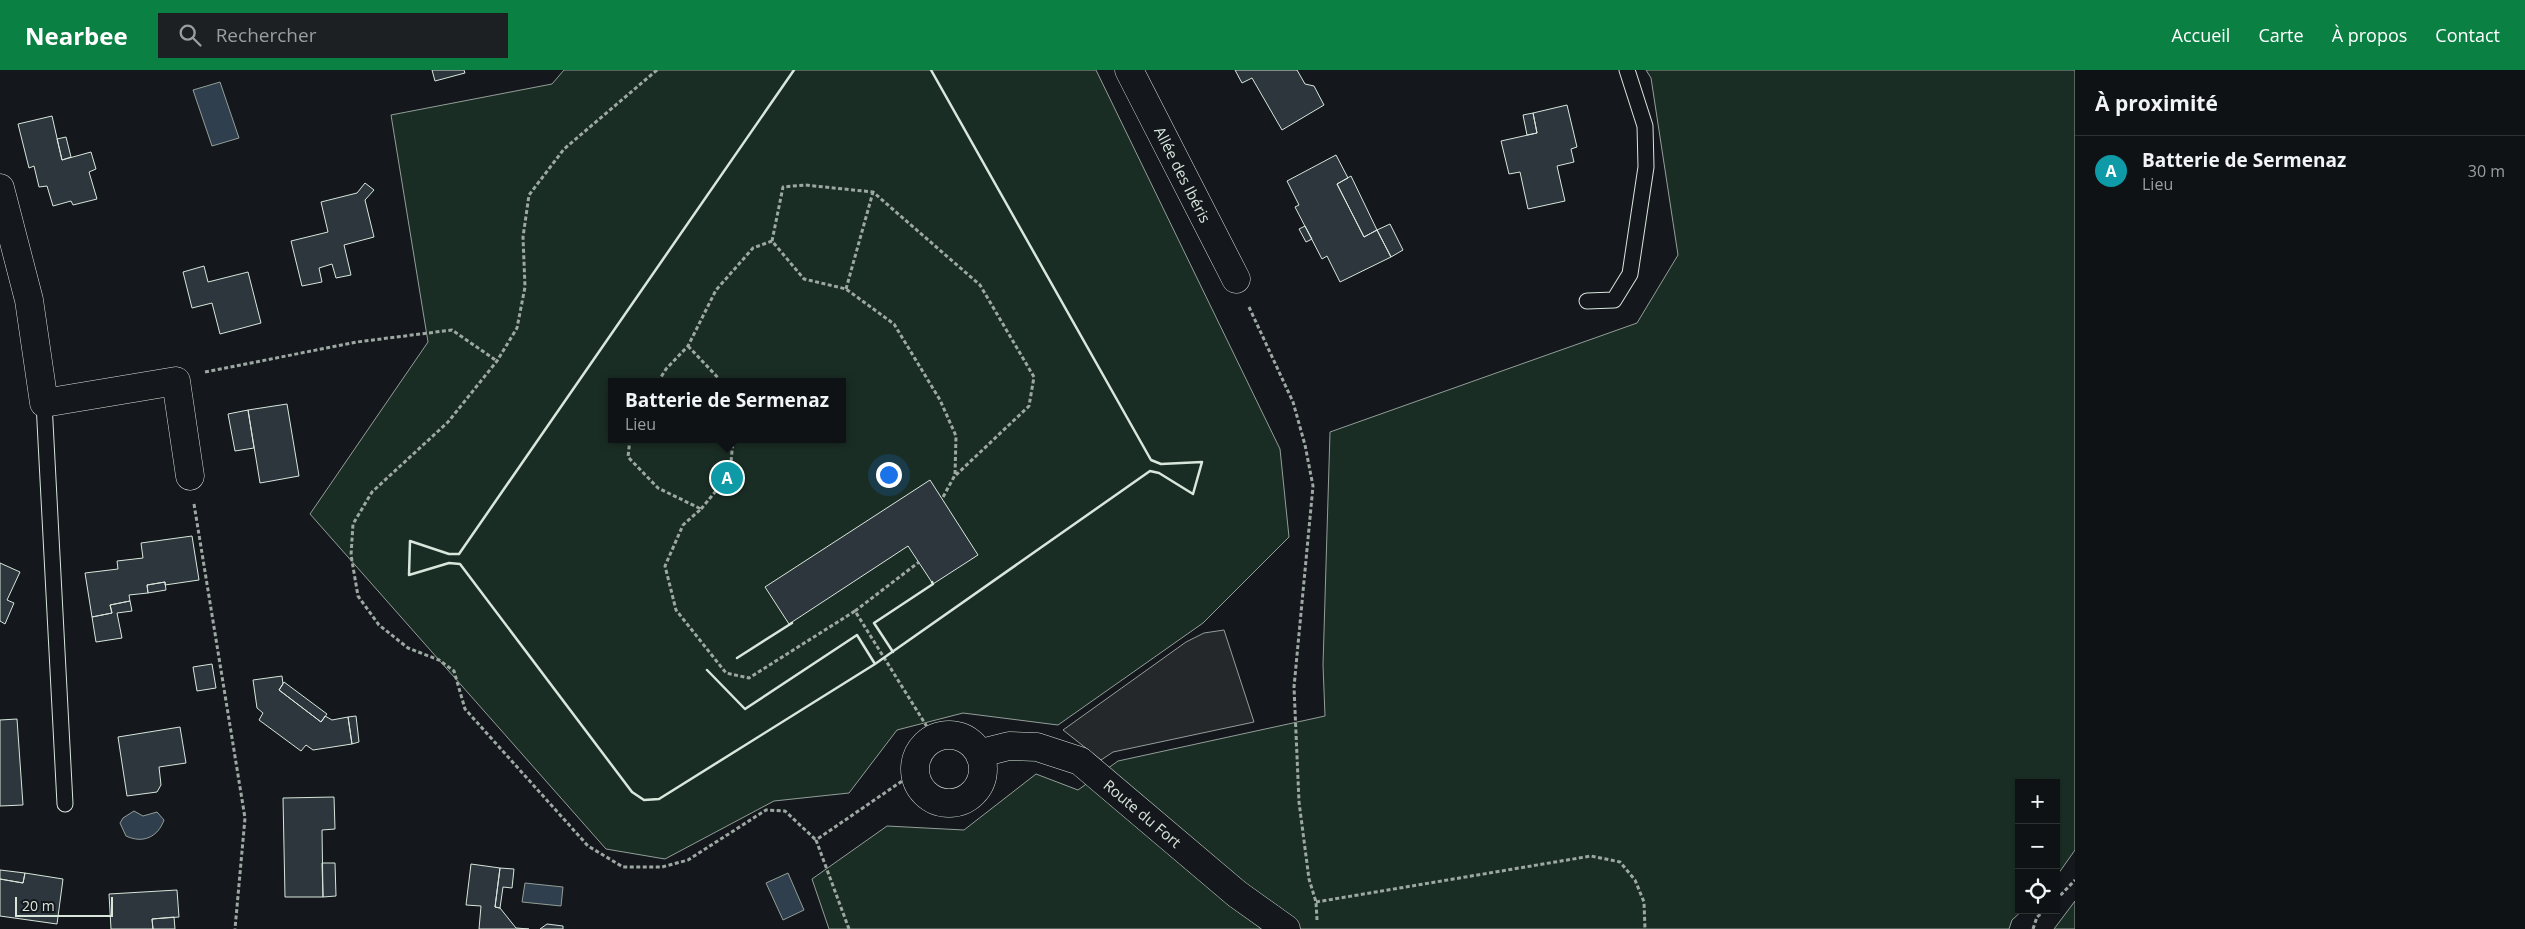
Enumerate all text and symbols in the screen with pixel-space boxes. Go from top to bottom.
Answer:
search box [158,13,508,58]
text: Nearbee [25,19,128,52]
icon: search [176,21,204,49]
text: Rechercher [216,22,316,48]
text: Accueil [2172,23,2230,47]
text: Carte [2258,23,2304,47]
text: À propos [2332,23,2407,47]
text: Contact [2435,23,2500,47]
text: À proximité [2095,89,2218,117]
street label: Allée des Ibéris [1150,123,1216,226]
text: Batterie de Sermenaz [2142,147,2346,173]
text: A [2105,160,2117,182]
text: 30 m [2468,160,2505,182]
text: Lieu [2142,173,2173,195]
popup [608,378,846,443]
text: Batterie de Sermenaz [625,387,829,413]
text: Lieu [625,413,656,435]
pin: A [711,459,743,497]
your location [876,462,902,488]
street label: Route du Fort [1100,775,1186,852]
map controls [2015,779,2060,914]
button: + [2015,779,2060,824]
button: − [2015,824,2060,869]
button: locate [2015,869,2060,914]
scale bar [15,894,112,917]
text: 20 m [22,896,55,915]

